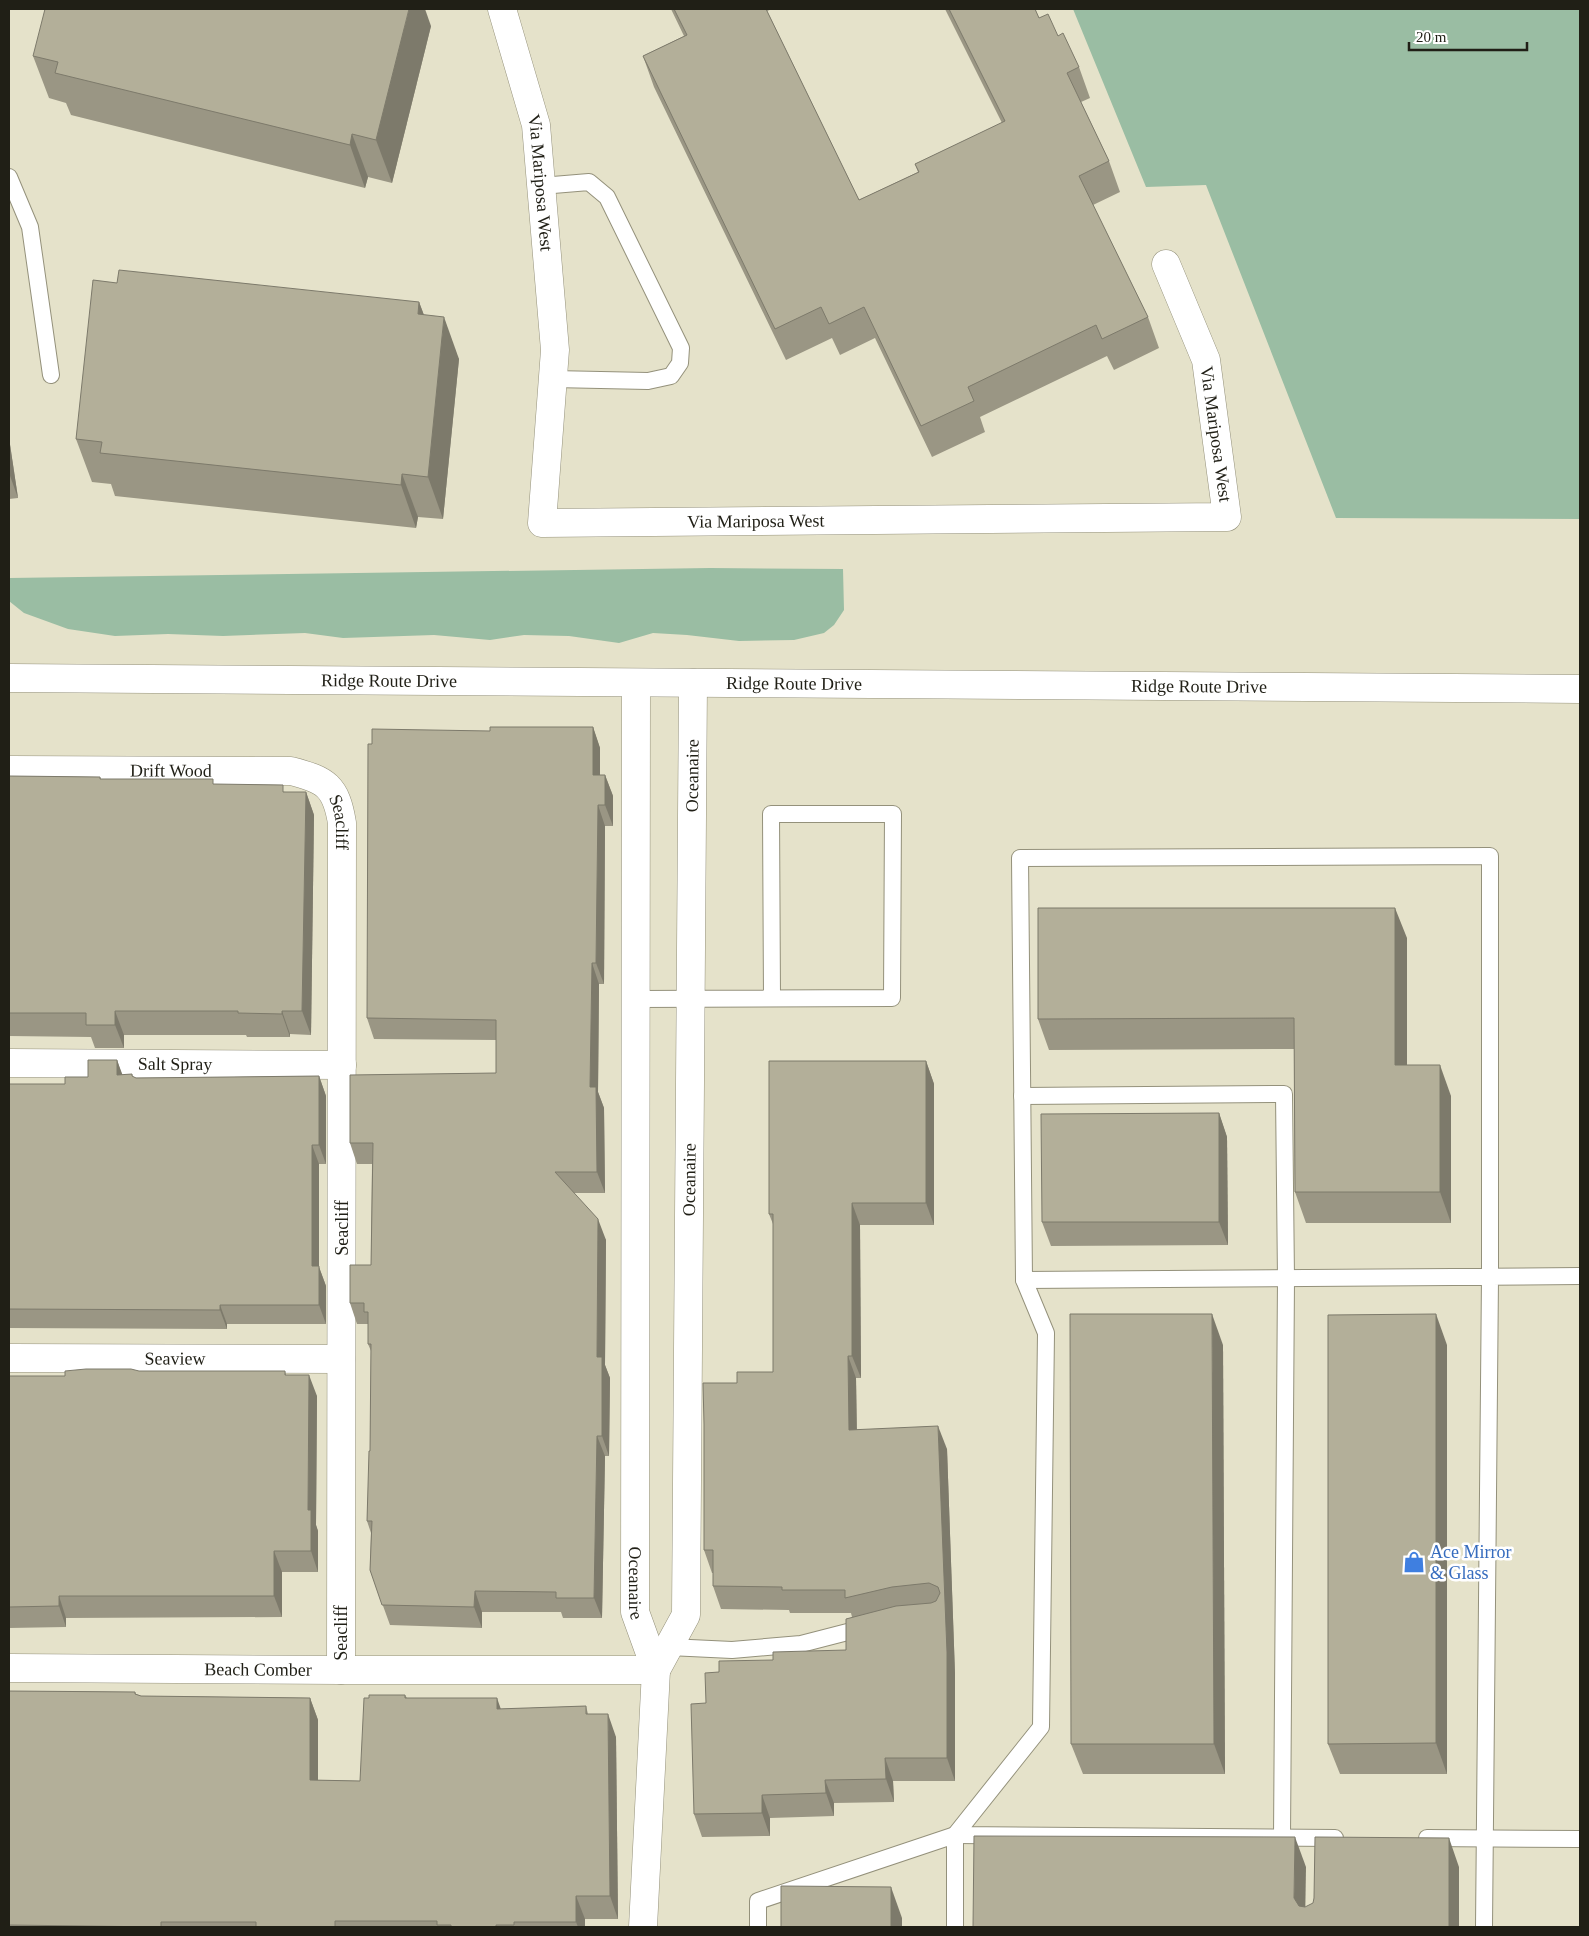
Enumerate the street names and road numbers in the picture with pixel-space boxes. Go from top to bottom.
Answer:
street label: Via Mariposa West [523,112,557,252]
street label: Via Mariposa West [1197,365,1235,503]
street label: Via Mariposa West [687,511,825,532]
street label: Ridge Route Drive [321,670,457,691]
street label: Ridge Route Drive [726,673,862,694]
street label: Ridge Route Drive [1131,676,1267,697]
street label: Oceanaire [682,739,703,812]
street label: Drift Wood [130,760,212,781]
street label: Seacliff [325,792,352,850]
street label: Salt Spray [138,1054,212,1074]
street label: Oceanaire [679,1143,700,1216]
street label: Seacliff [332,1200,352,1256]
street label: Seaview [144,1348,206,1369]
street label: Oceanaire [625,1546,647,1622]
street label: Seacliff [331,1605,351,1661]
street label: Beach Comber [204,1659,312,1680]

